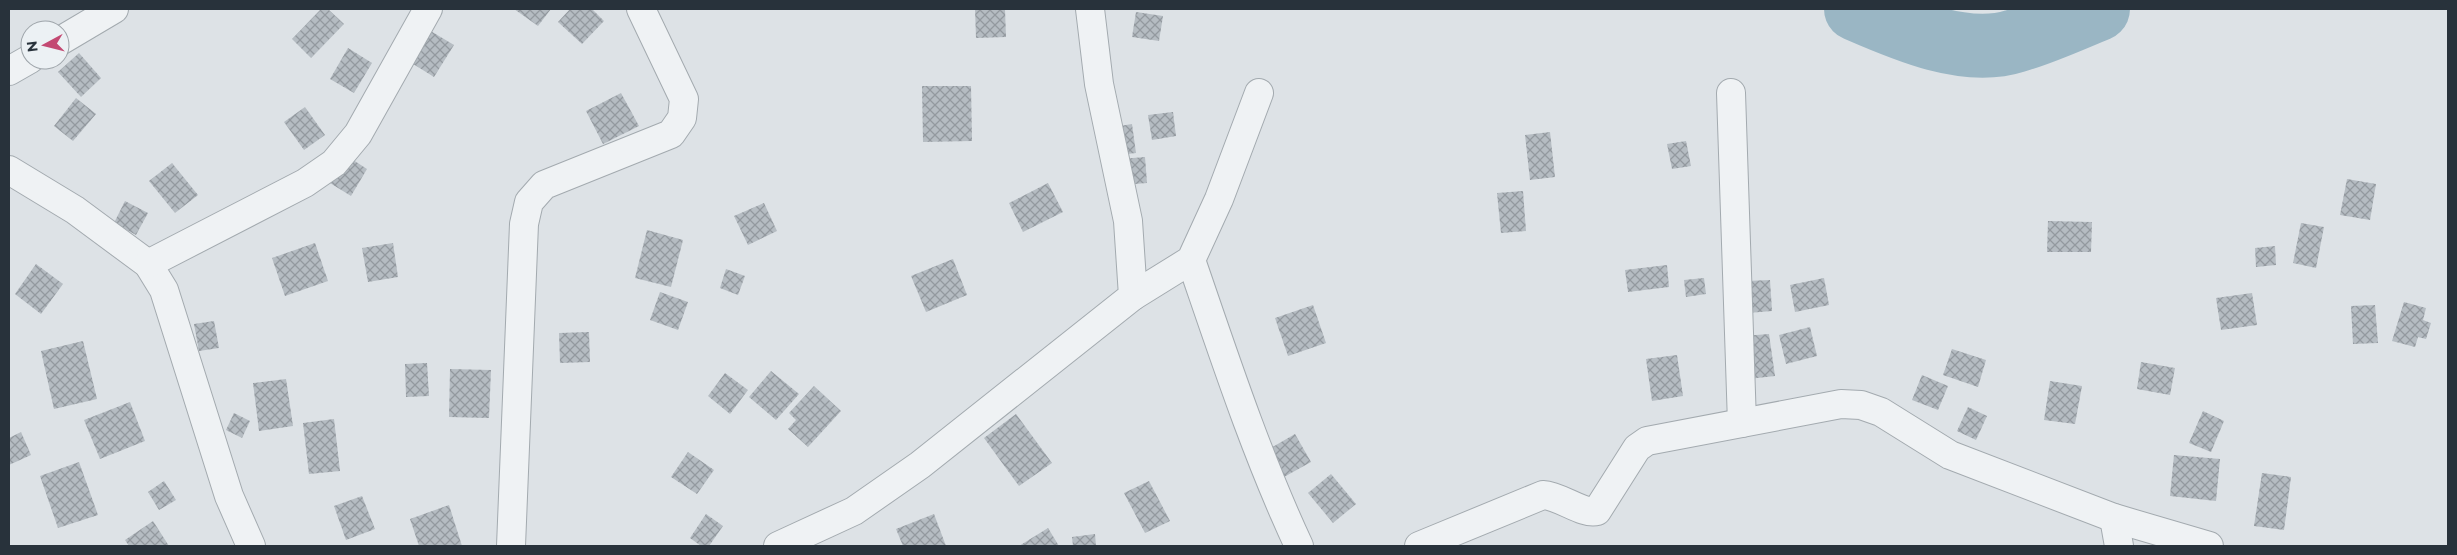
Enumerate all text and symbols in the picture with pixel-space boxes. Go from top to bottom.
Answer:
north arrow [20,20,70,70]
text: N [22,40,42,53]

